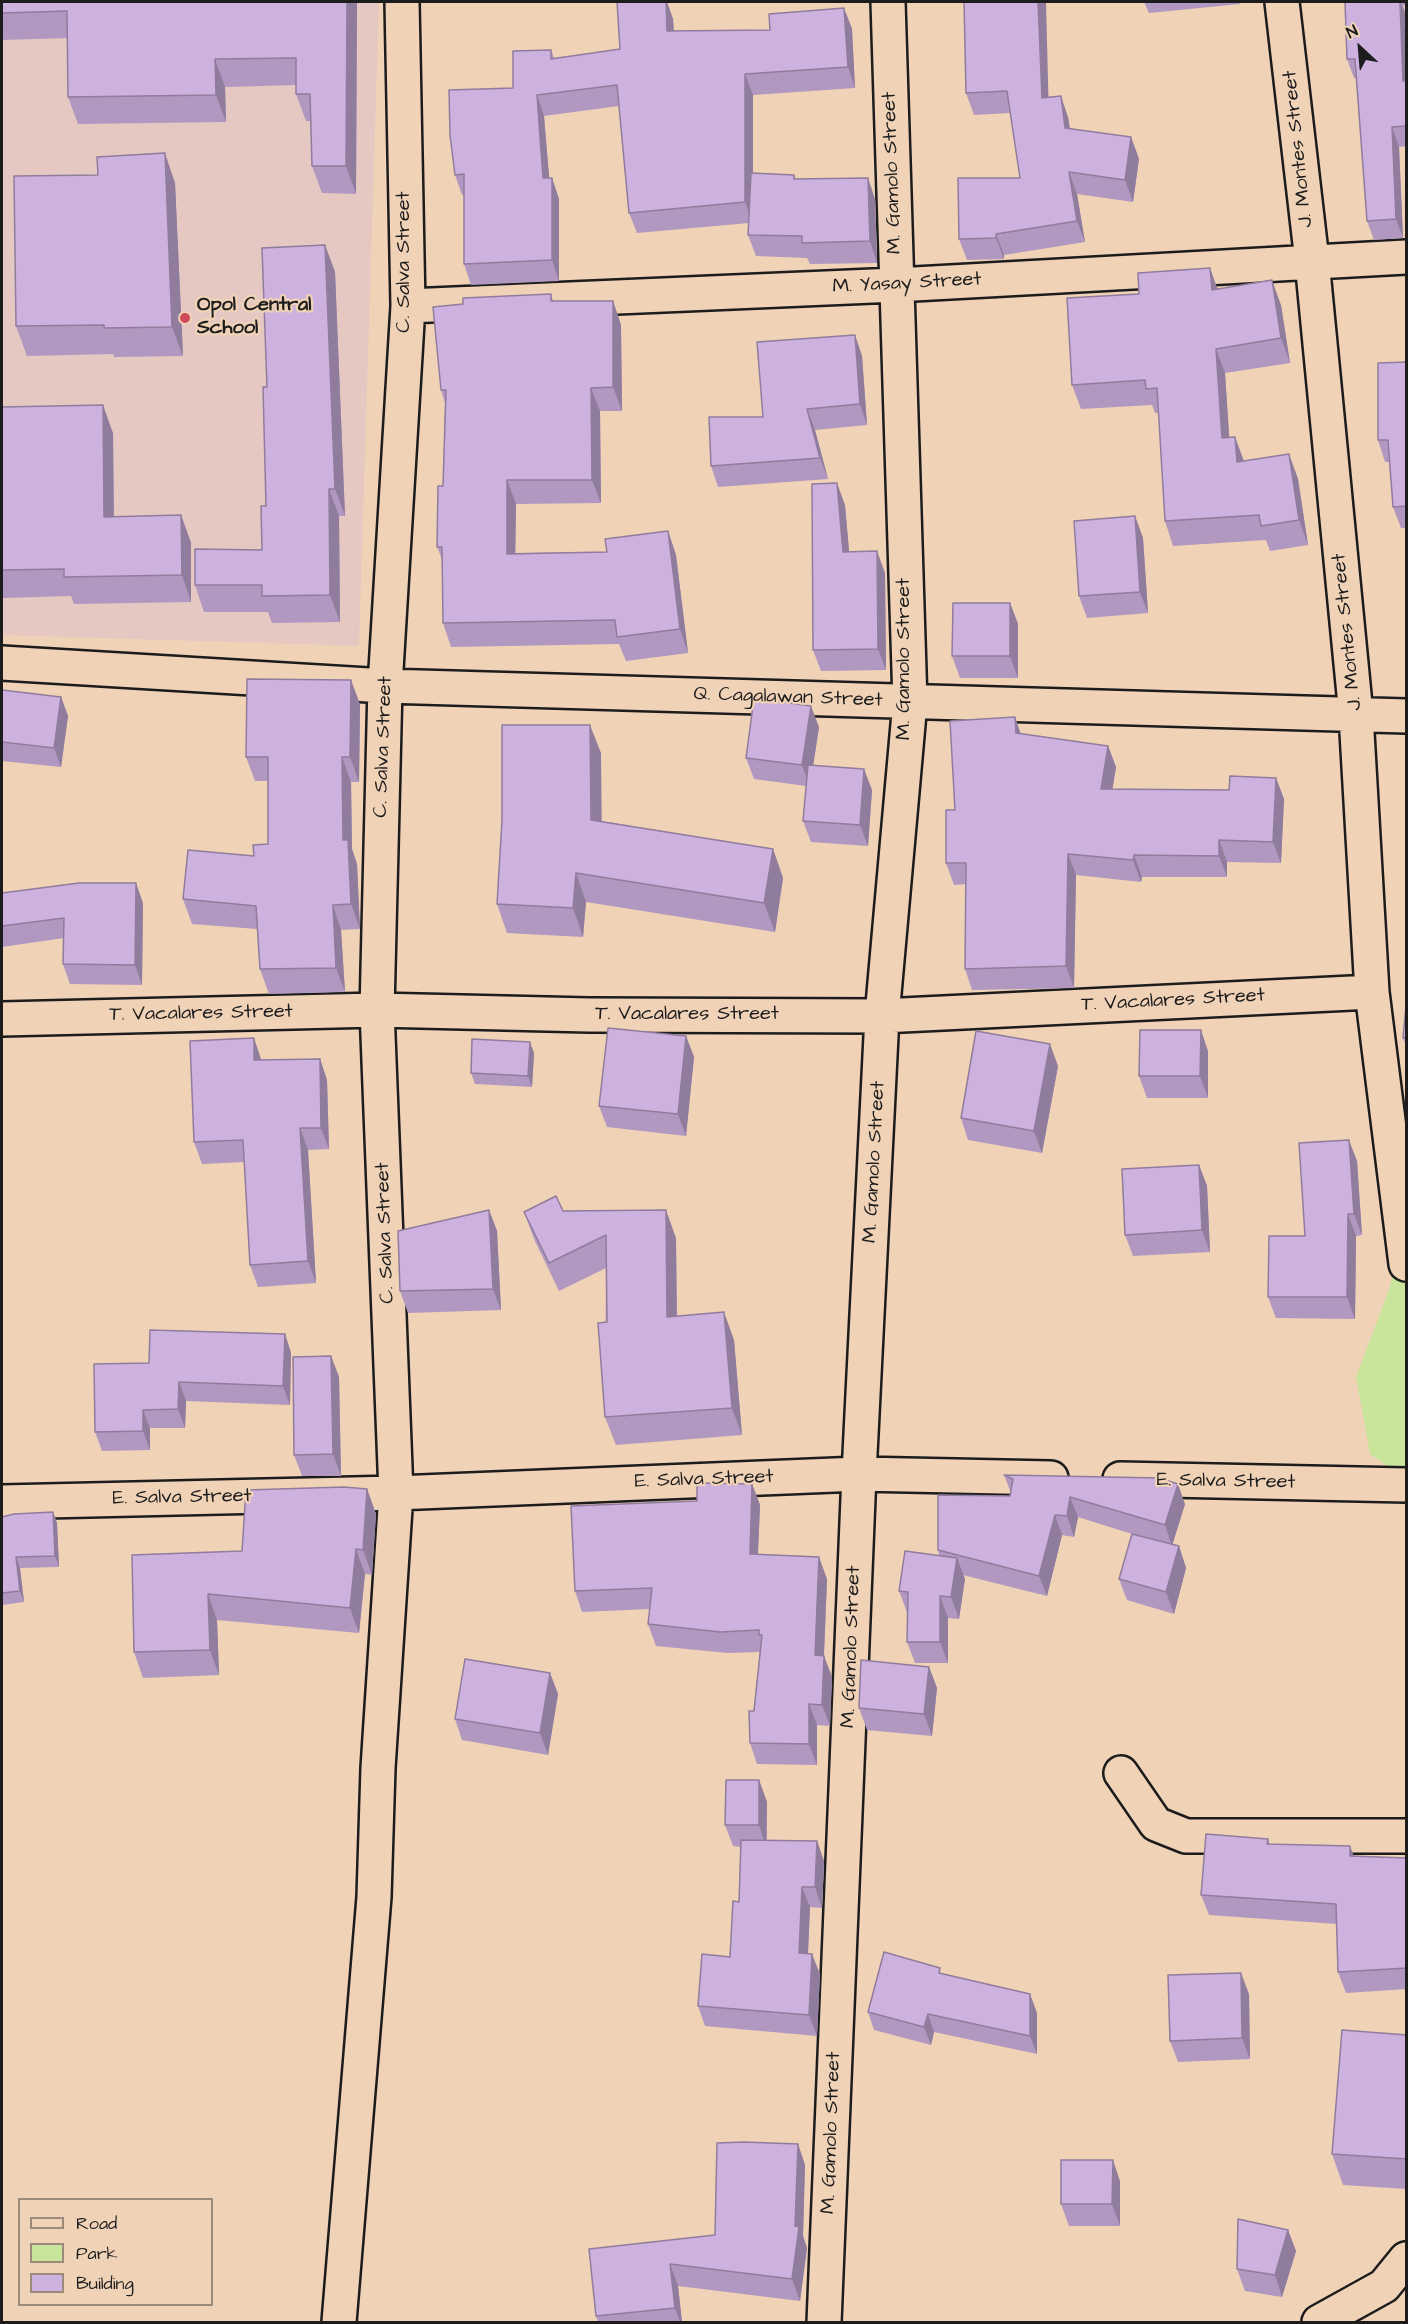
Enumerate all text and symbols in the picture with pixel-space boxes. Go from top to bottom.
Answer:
north arrow [1330,18,1390,78]
text: N [1343,20,1361,44]
street label: J. Montes Street [1279,69,1319,229]
street label: M. Gamolo Street [878,91,908,255]
street label: C. Salva Street [393,191,417,333]
street label: M. Yasay Street [832,268,982,300]
place label: Opol Central School [197,294,311,341]
marker: Opol Central School [178,311,192,325]
street label: J. Montes Street [1328,552,1368,712]
street label: M. Gamolo Street [893,578,917,740]
street label: C. Salva Street [370,676,398,818]
street label: Q. Cagalawan Street [693,683,883,713]
street label: T. Vacalares Street [1081,984,1265,1018]
street label: T. Vacalares Street [109,1000,293,1028]
street label: T. Vacalares Street [595,1003,779,1027]
street label: M. Gamolo Street [859,1080,891,1244]
street label: C. Salva Street [372,1162,400,1304]
street label: E. Salva Street [634,1466,774,1494]
street label: E. Salva Street [1156,1469,1296,1495]
street label: E. Salva Street [112,1485,252,1511]
street label: M. Gamolo Street [837,1565,867,1729]
street label: M. Gamolo Street [817,2051,847,2215]
legend [18,2198,213,2306]
text: Road [76,2211,117,2236]
text: Park [76,2241,118,2266]
text: Building [76,2271,134,2296]

